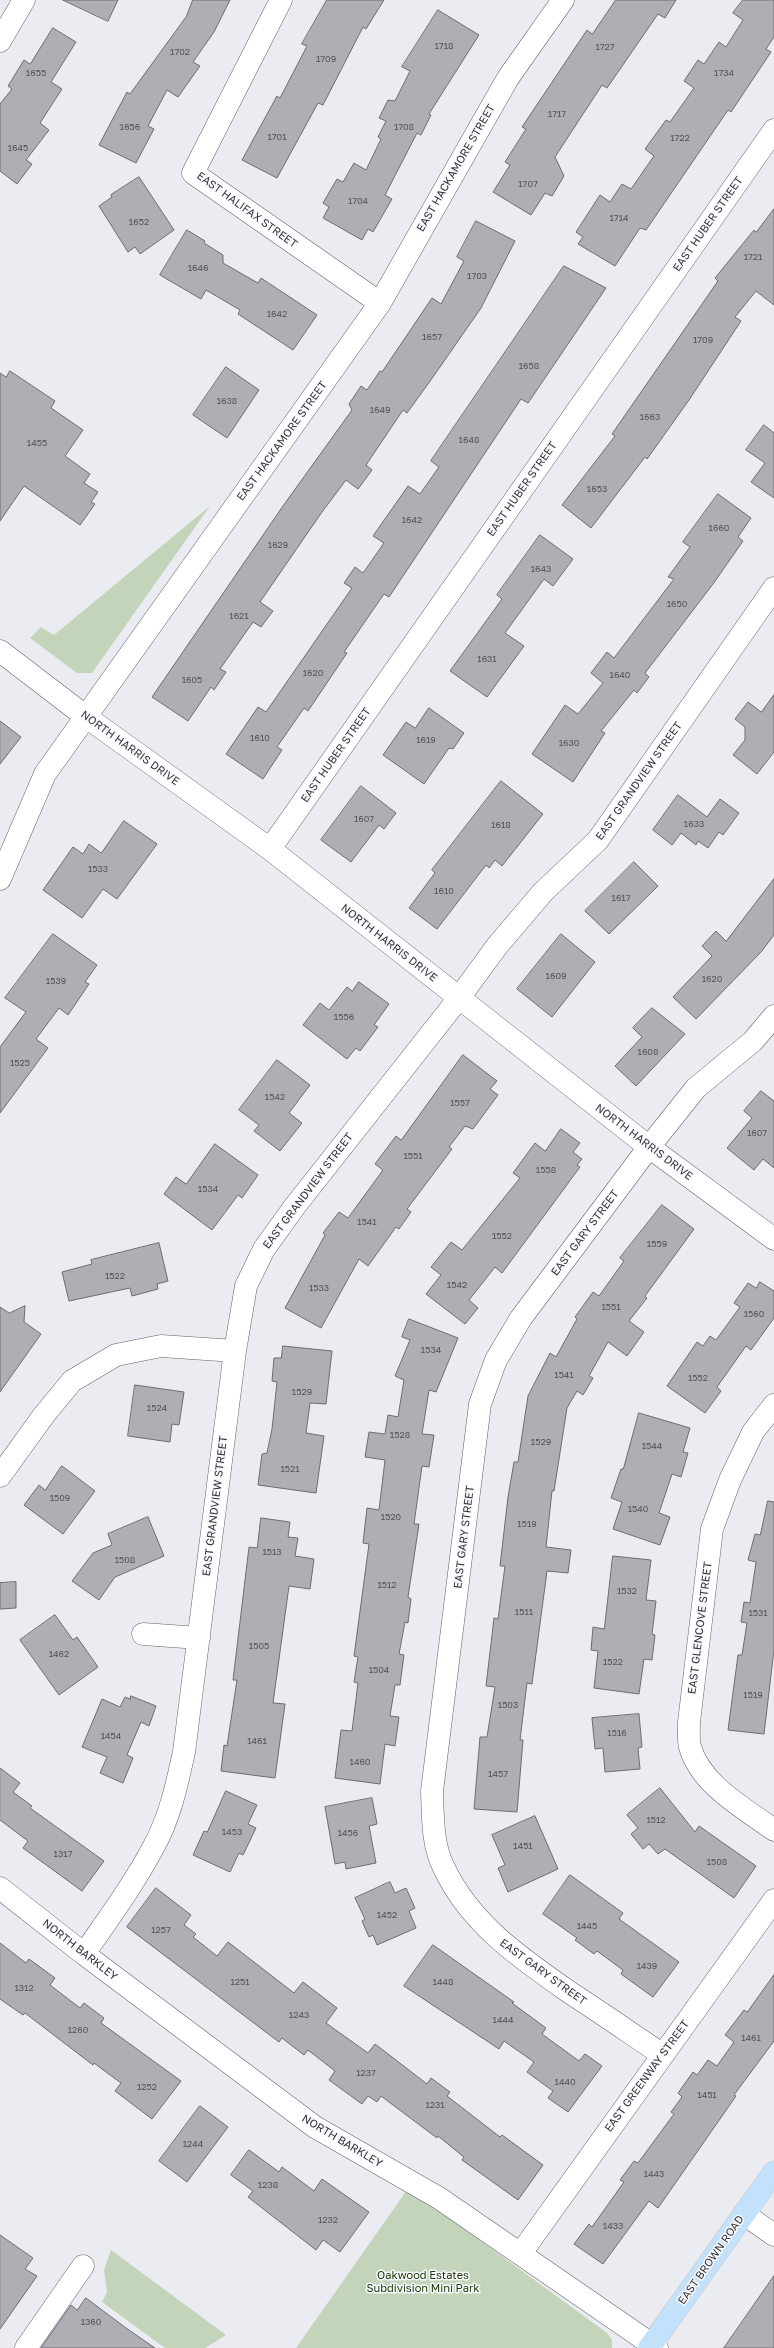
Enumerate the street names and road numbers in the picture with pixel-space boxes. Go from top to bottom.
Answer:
street label: EAST HACKAMORE STREET [414,102,498,234]
street label: EAST HALIFAX STREET [194,169,300,251]
street label: EAST HUBER STREET [670,174,746,274]
street label: EAST HACKAMORE STREET [234,379,330,503]
street label: EAST HUBER STREET [484,439,560,539]
street label: EAST HUBER STREET [298,705,374,805]
street label: NORTH HARRIS DRIVE [78,708,182,788]
street label: EAST GRANDVIEW STREET [593,719,685,843]
street label: NORTH HARRIS DRIVE [338,901,440,985]
street label: NORTH HARRIS DRIVE [593,1101,695,1183]
street label: EAST GRANDVIEW STREET [260,1131,356,1251]
street label: EAST GARY STREET [548,1188,622,1278]
street label: EAST GRANDVIEW STREET [200,1435,230,1577]
street label: EAST GARY STREET [451,1485,477,1589]
street label: EAST GLENCOVE STREET [685,1561,715,1695]
street label: NORTH BARKLEY [40,1917,120,1983]
street label: EAST GARY STREET [497,1936,589,2008]
street label: EAST GREENWAY STREET [602,2018,692,2134]
street label: NORTH BARKLEY [299,2112,385,2170]
street label: EAST BROWN ROAD [675,2213,747,2307]

